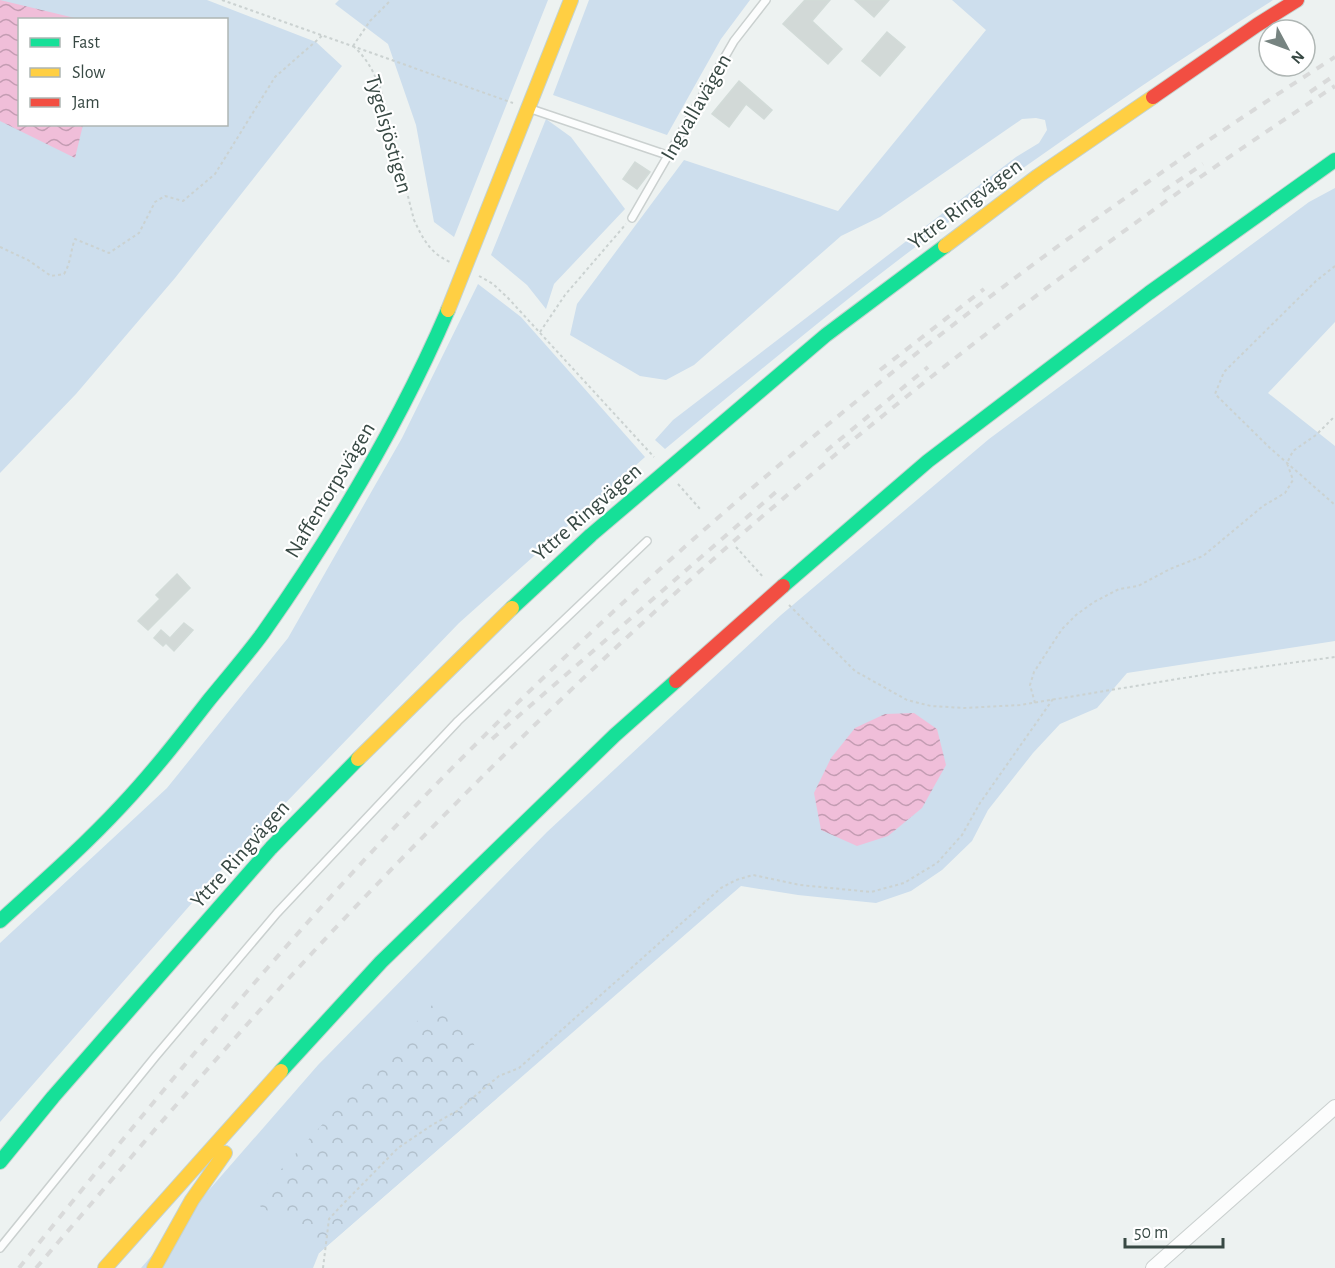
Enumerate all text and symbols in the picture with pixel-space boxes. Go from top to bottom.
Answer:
legend [18,18,228,126]
north arrow [1257,18,1317,78]
text: Fast [72,34,100,52]
text: N [1288,48,1307,67]
street label: Ingvallavägen [657,50,735,164]
text: Slow [72,64,105,82]
street label: Tygelsjöstigen [362,72,416,196]
text: Jam [72,94,100,112]
street label: Yttre Ringvägen [904,154,1026,254]
street label: Naffentorpsvägen [281,418,379,562]
street label: Yttre Ringvägen [528,459,646,565]
street label: Yttre Ringvägen [186,796,294,912]
scale bar [1125,1211,1222,1249]
text: 50 m [1134,1224,1168,1242]

